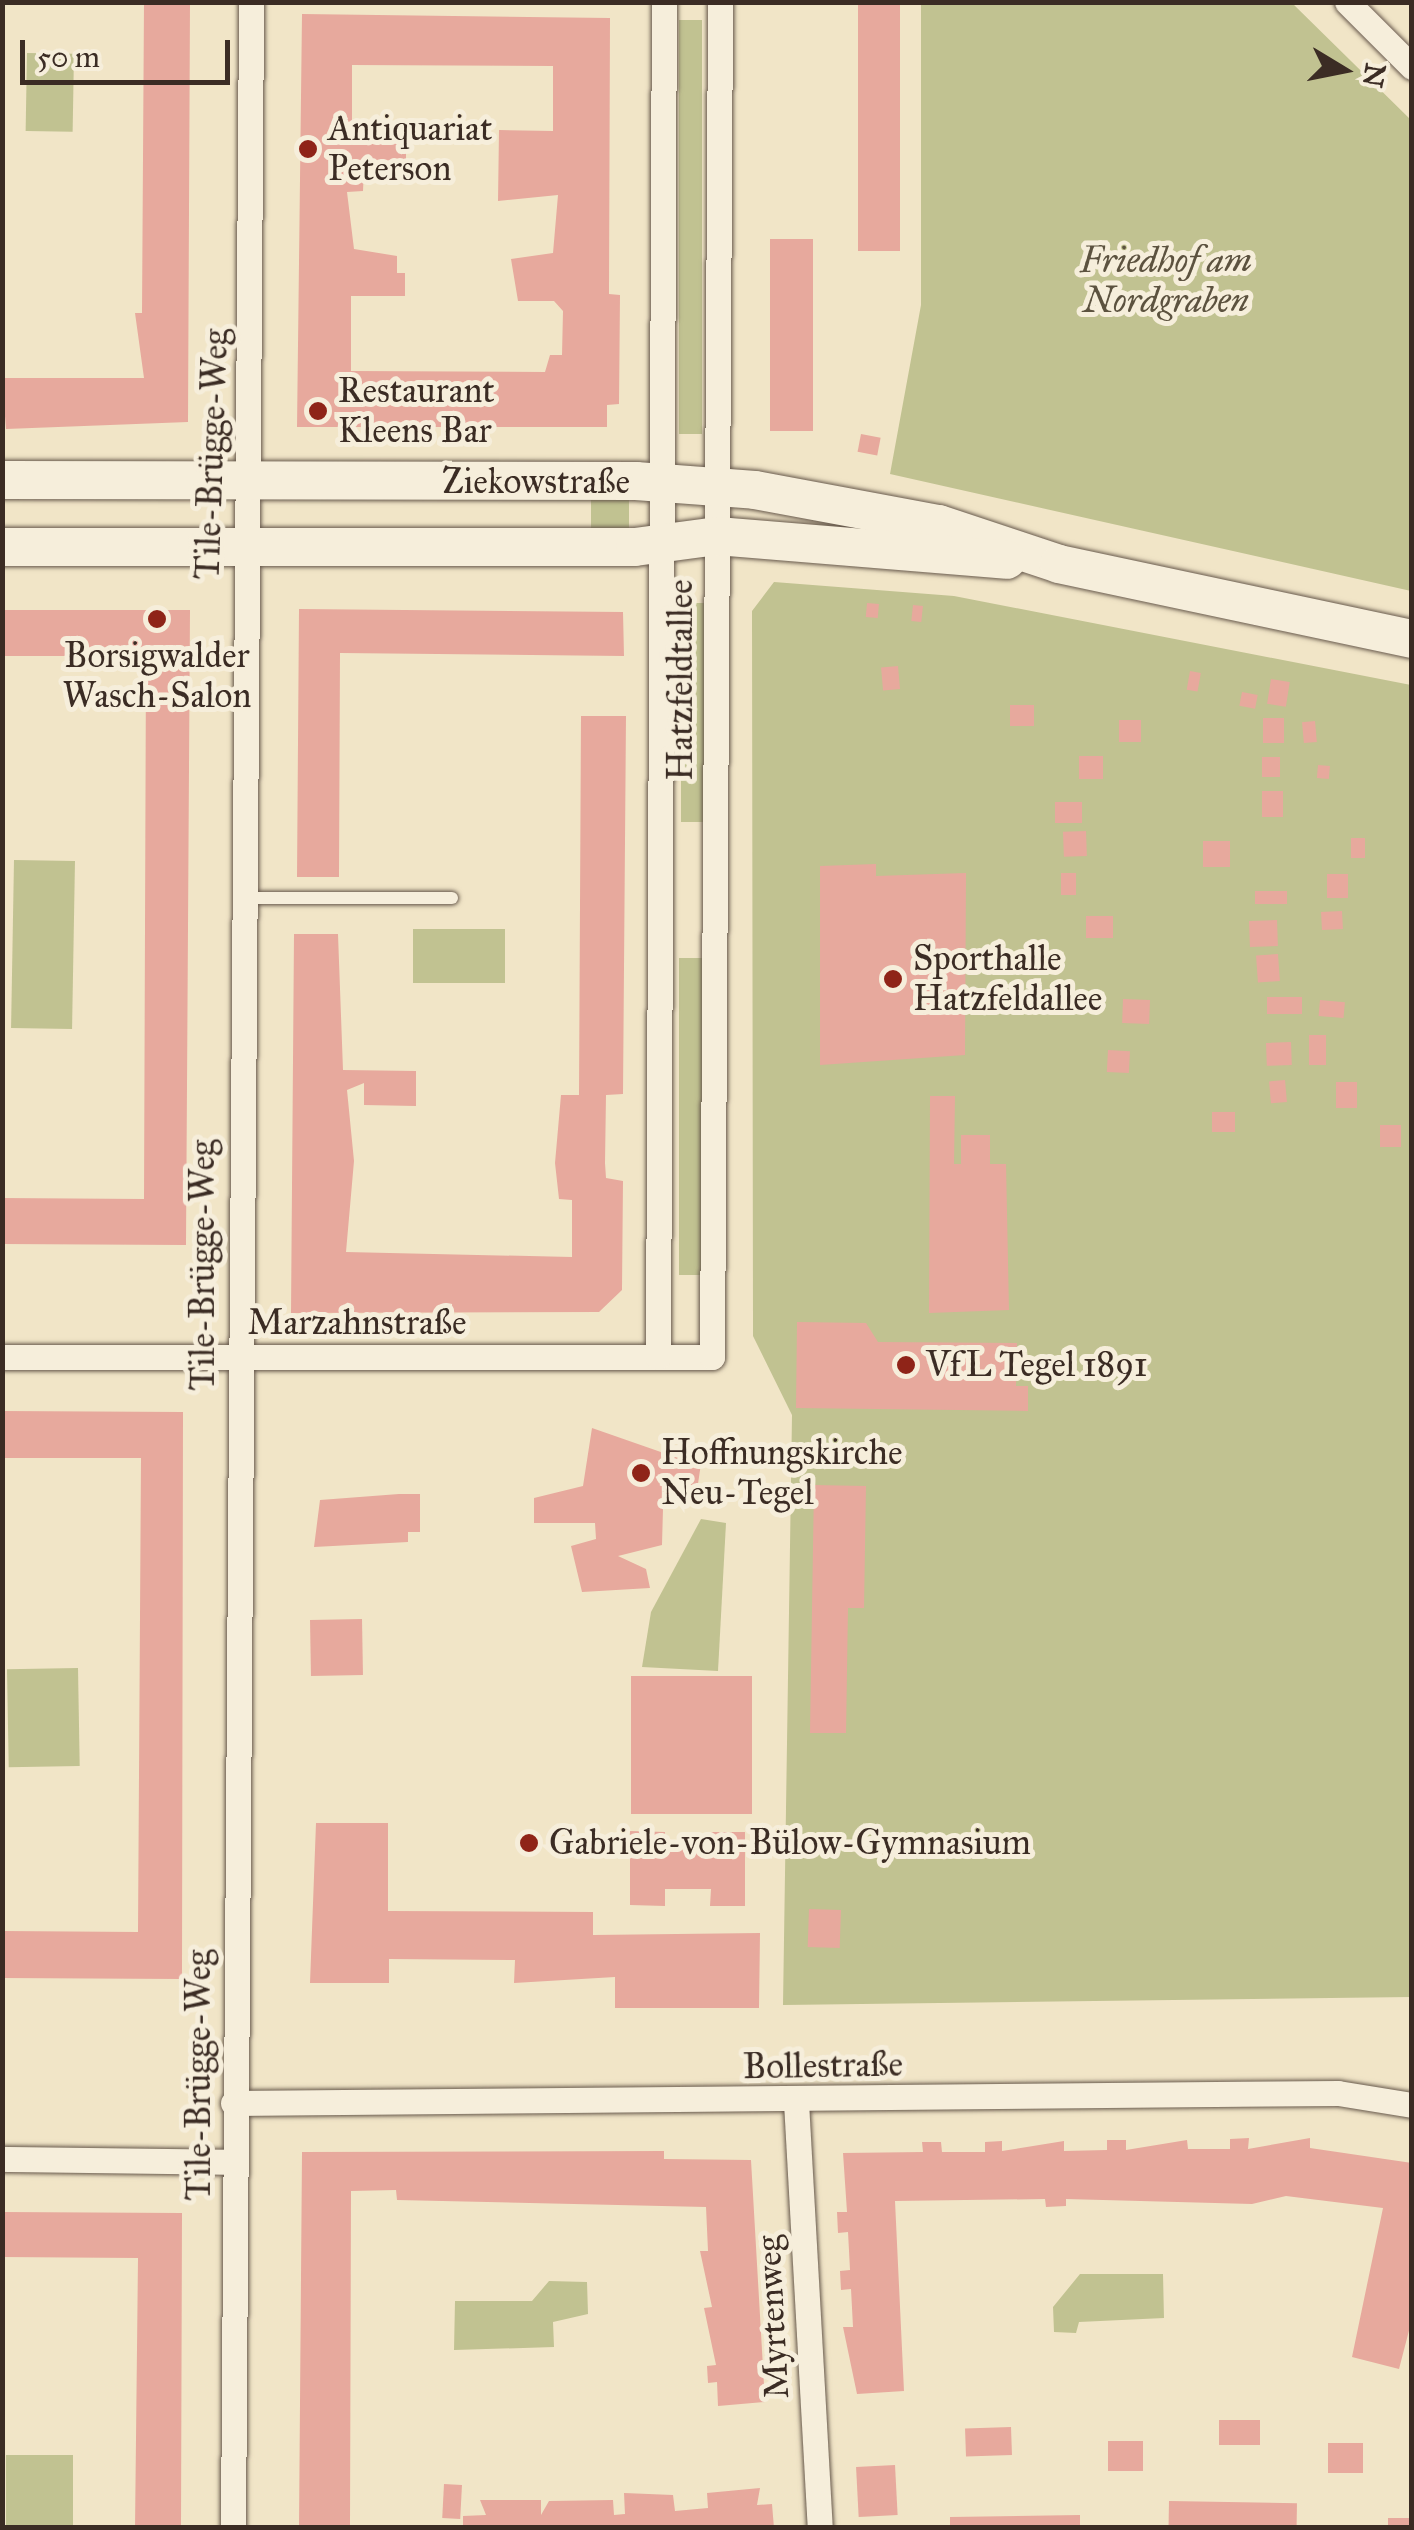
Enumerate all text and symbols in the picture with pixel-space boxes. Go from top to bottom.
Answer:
scale bar [25,20,235,82]
north arrow [1294,20,1394,120]
text: 50 m [37,39,100,75]
text: N [1355,61,1393,90]
place label: Antiquariat Peterson [328,108,492,190]
marker: Antiquariat Peterson [297,138,319,160]
park label: Friedhof am Nordgraben [1080,240,1252,322]
street label: Tile-Brügge-Weg [187,328,237,580]
place label: Restaurant Kleens Bar [338,370,495,452]
marker: Restaurant Kleens Bar [307,400,329,422]
street label: Ziekowstraße [442,461,630,503]
street label: Hatzfeldtallee [660,579,702,781]
marker: Borsigwalder Wasch-Salon [146,608,168,630]
place label: Borsigwalder Wasch-Salon [63,635,251,717]
place label: Sporthalle Hatzfeldallee [913,938,1102,1020]
marker: Sporthalle Hatzfeldallee [882,968,904,990]
street label: Tile-Brügge-Weg [182,1139,224,1391]
street label: Marzahnstraße [247,1302,467,1344]
place label: VfL Tegel 1891 [926,1344,1148,1386]
marker: VfL Tegel 1891 [895,1354,917,1376]
place label: Hoffnungskirche Neu-Tegel [661,1432,903,1514]
marker: Hoffnungskirche Neu-Tegel [630,1462,652,1484]
place label: Gabriele-von-Bülow-Gymnasium [549,1822,1031,1864]
marker: Gabriele-von-Bülow-Gymnasium [518,1832,540,1854]
street label: Tile-Brügge-Weg [178,1949,220,2201]
street label: Bollestraße [743,2044,903,2088]
street label: Myrtenweg [748,2234,798,2400]

